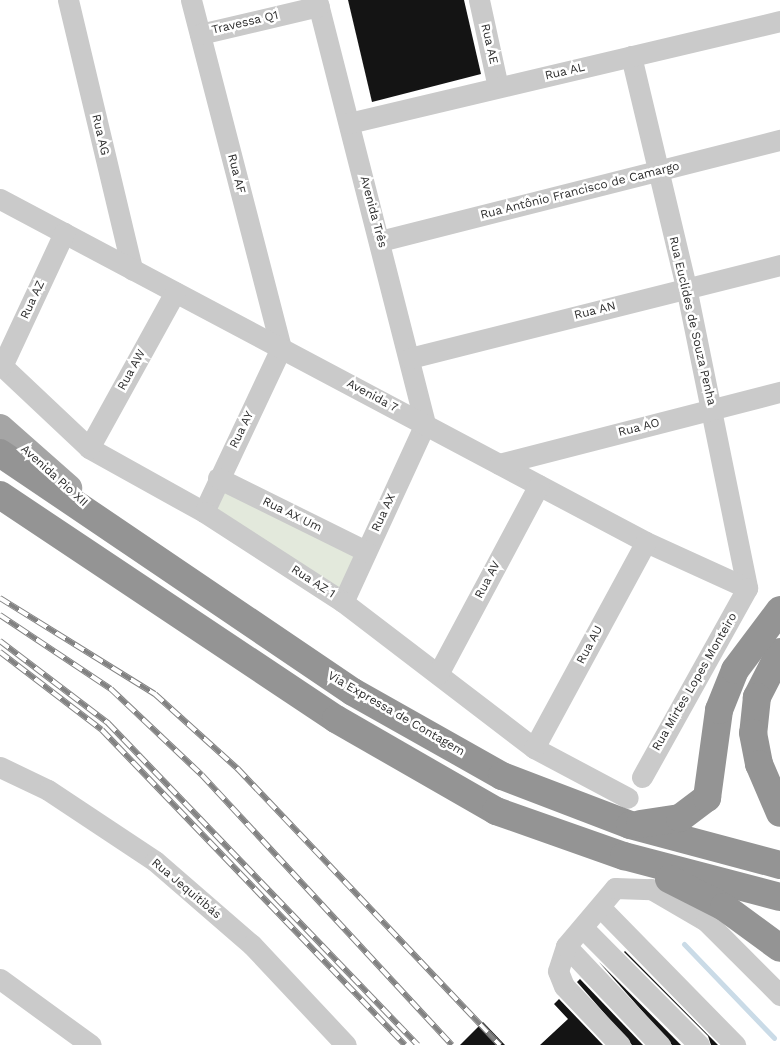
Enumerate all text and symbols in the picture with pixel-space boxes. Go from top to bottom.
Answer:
street label: Travessa Q1 [210,8,280,38]
street label: Rua AE [477,22,501,66]
street label: Rua AL [543,60,587,84]
street label: Rua AG [88,113,112,157]
street label: Rua AF [224,152,248,196]
street label: Rua Antônio Francisco de Camargo [479,159,681,223]
street label: Avenida Três [356,174,390,250]
street label: Rua Euclides de Souza Penha [665,235,719,407]
street label: Rua AZ [18,278,48,322]
street label: Rua AN [572,299,618,323]
street label: Rua AW [115,347,149,393]
street label: Avenida 7 [344,376,400,416]
street label: Rua AY [227,409,257,451]
street label: Rua AO [617,416,661,440]
street label: Avenida Pio XII [17,442,91,510]
street label: Rua AX [369,491,399,535]
street label: Rua AX Um [260,494,324,536]
street label: Rua AV [472,558,504,602]
street label: Rua AZ 1 [288,562,338,602]
street label: Rua Mirtes Lopes Monteiro [649,610,741,754]
street label: Rua AU [574,623,606,667]
street label: Via Expressa de Contagem [325,669,467,759]
street label: Rua Jequitibás [148,856,224,922]

